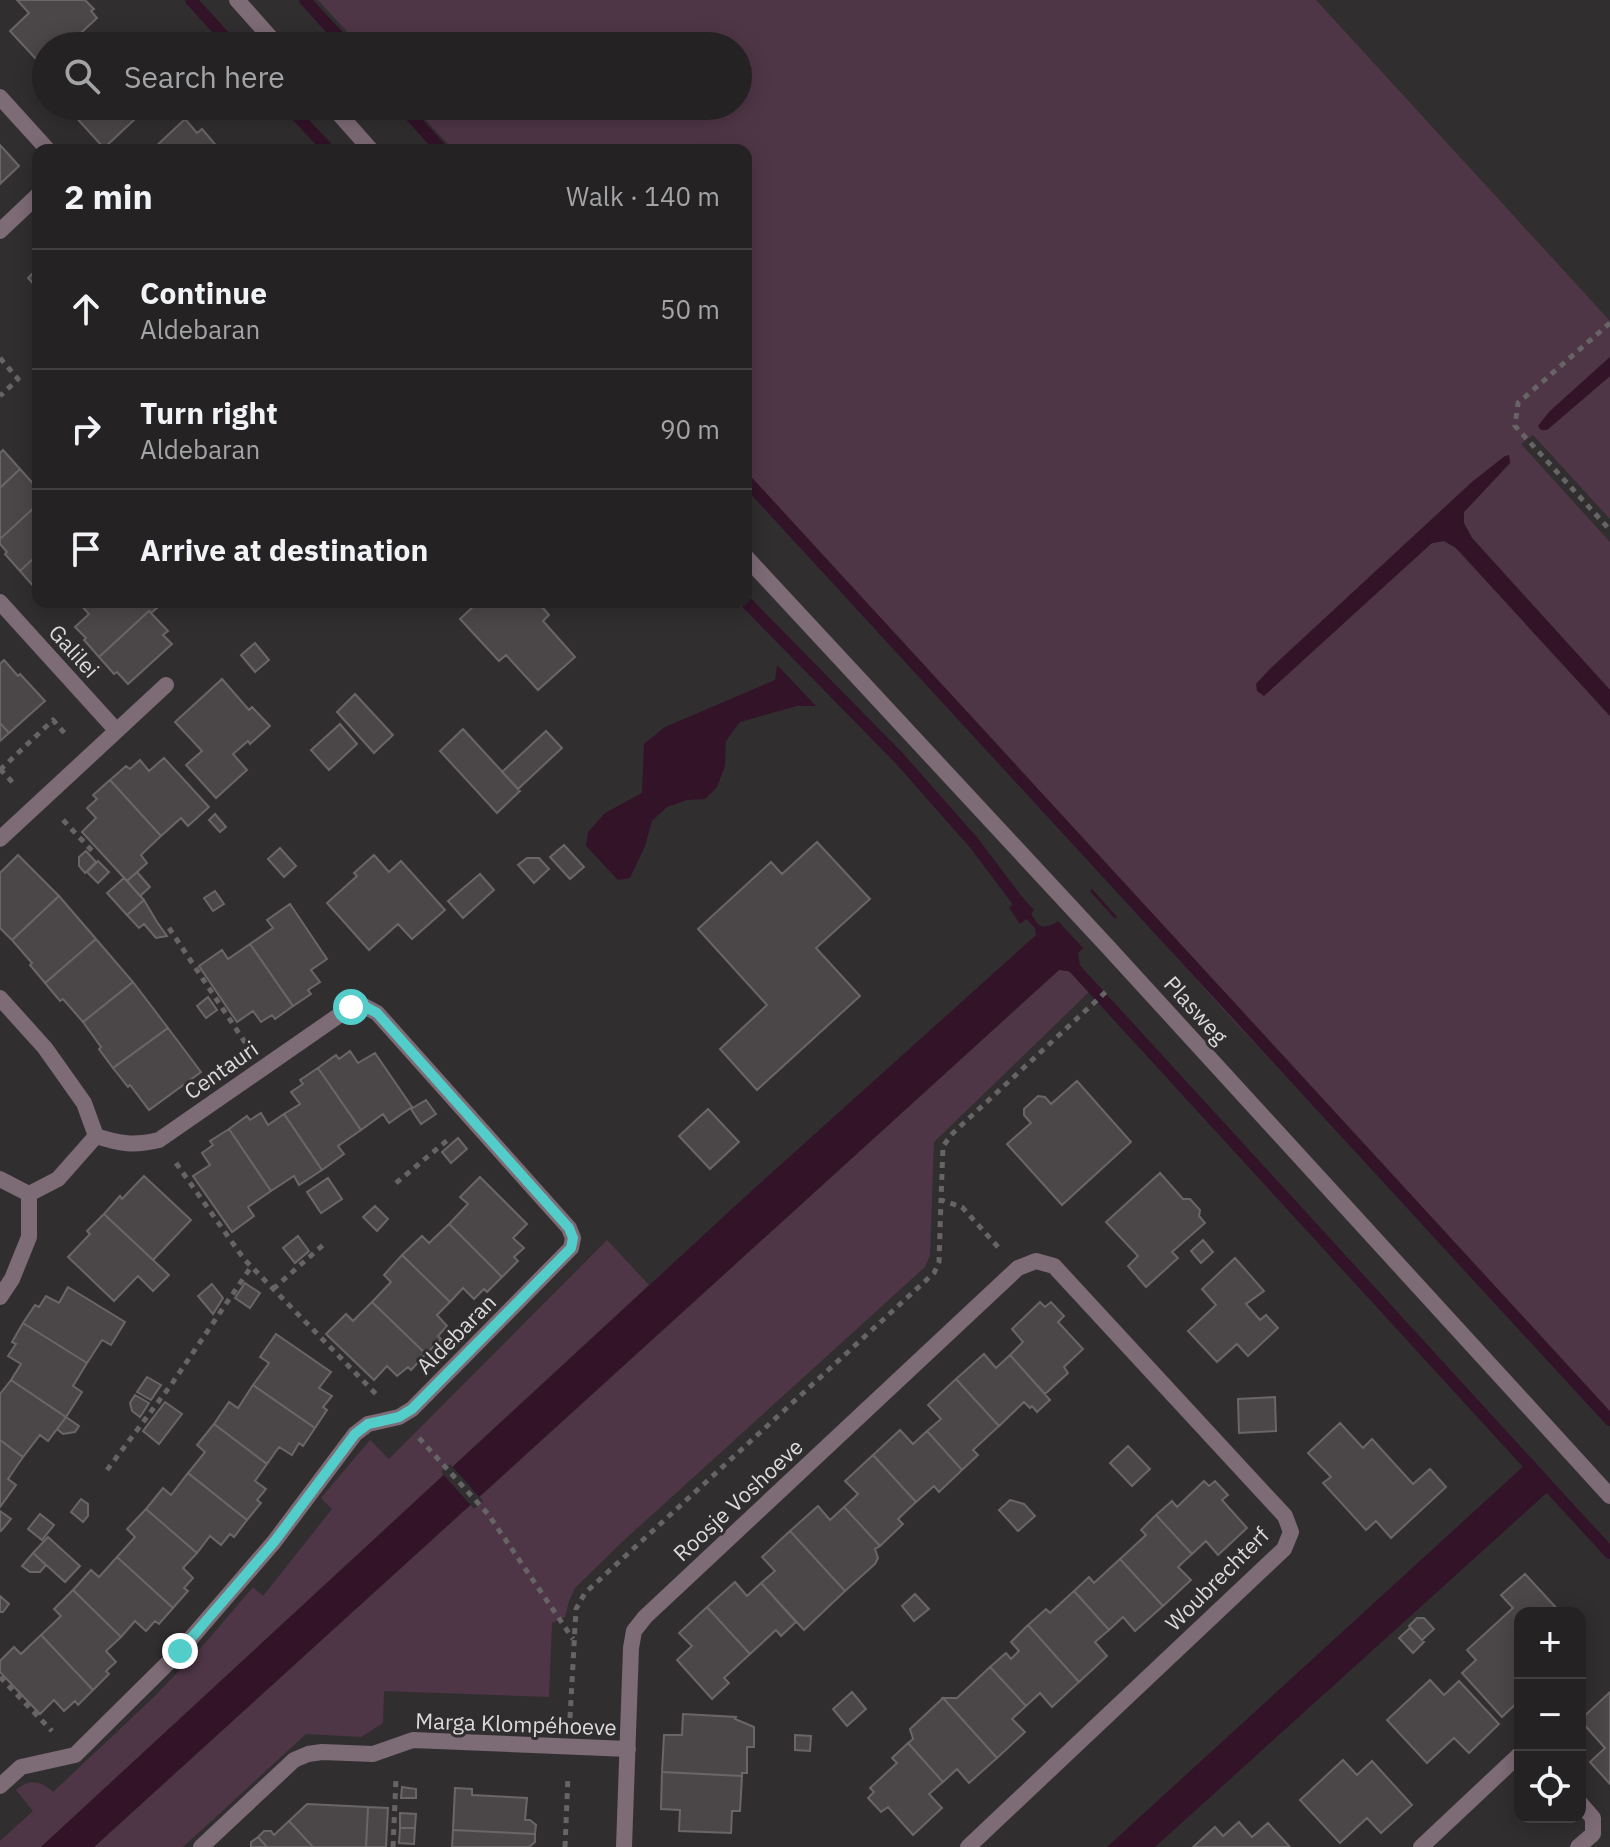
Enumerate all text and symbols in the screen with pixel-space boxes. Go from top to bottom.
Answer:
search box [32,32,752,120]
icon: search [60,54,104,98]
text: Search here [124,57,285,96]
text: 2 min [64,174,153,218]
text: Walk · 140 m [566,179,720,213]
text: Continue [140,273,267,312]
icon: ahead [64,287,108,331]
text: 50 m [660,292,720,326]
text: Aldebaran [140,312,260,346]
text: Turn right [140,393,278,432]
icon: right [64,407,108,451]
text: 90 m [660,412,720,446]
text: Aldebaran [140,432,260,466]
icon: arrive [64,527,108,571]
text: Arrive at destination [140,530,428,569]
street label: Galilei [43,618,106,683]
street label: Plasweg [1158,969,1235,1050]
route start [333,989,369,1025]
street label: Centauri [178,1034,263,1105]
street label: Aldebaran [409,1287,502,1380]
street label: Roosje Voshoeve [667,1432,809,1567]
street label: Woubrechterf [1158,1520,1275,1637]
map controls [1514,1607,1586,1823]
button: + [1514,1607,1586,1679]
route end [162,1633,198,1669]
button: − [1514,1679,1586,1751]
street label: Marga Klompéhoeve [415,1705,617,1742]
button: locate [1514,1751,1586,1823]

